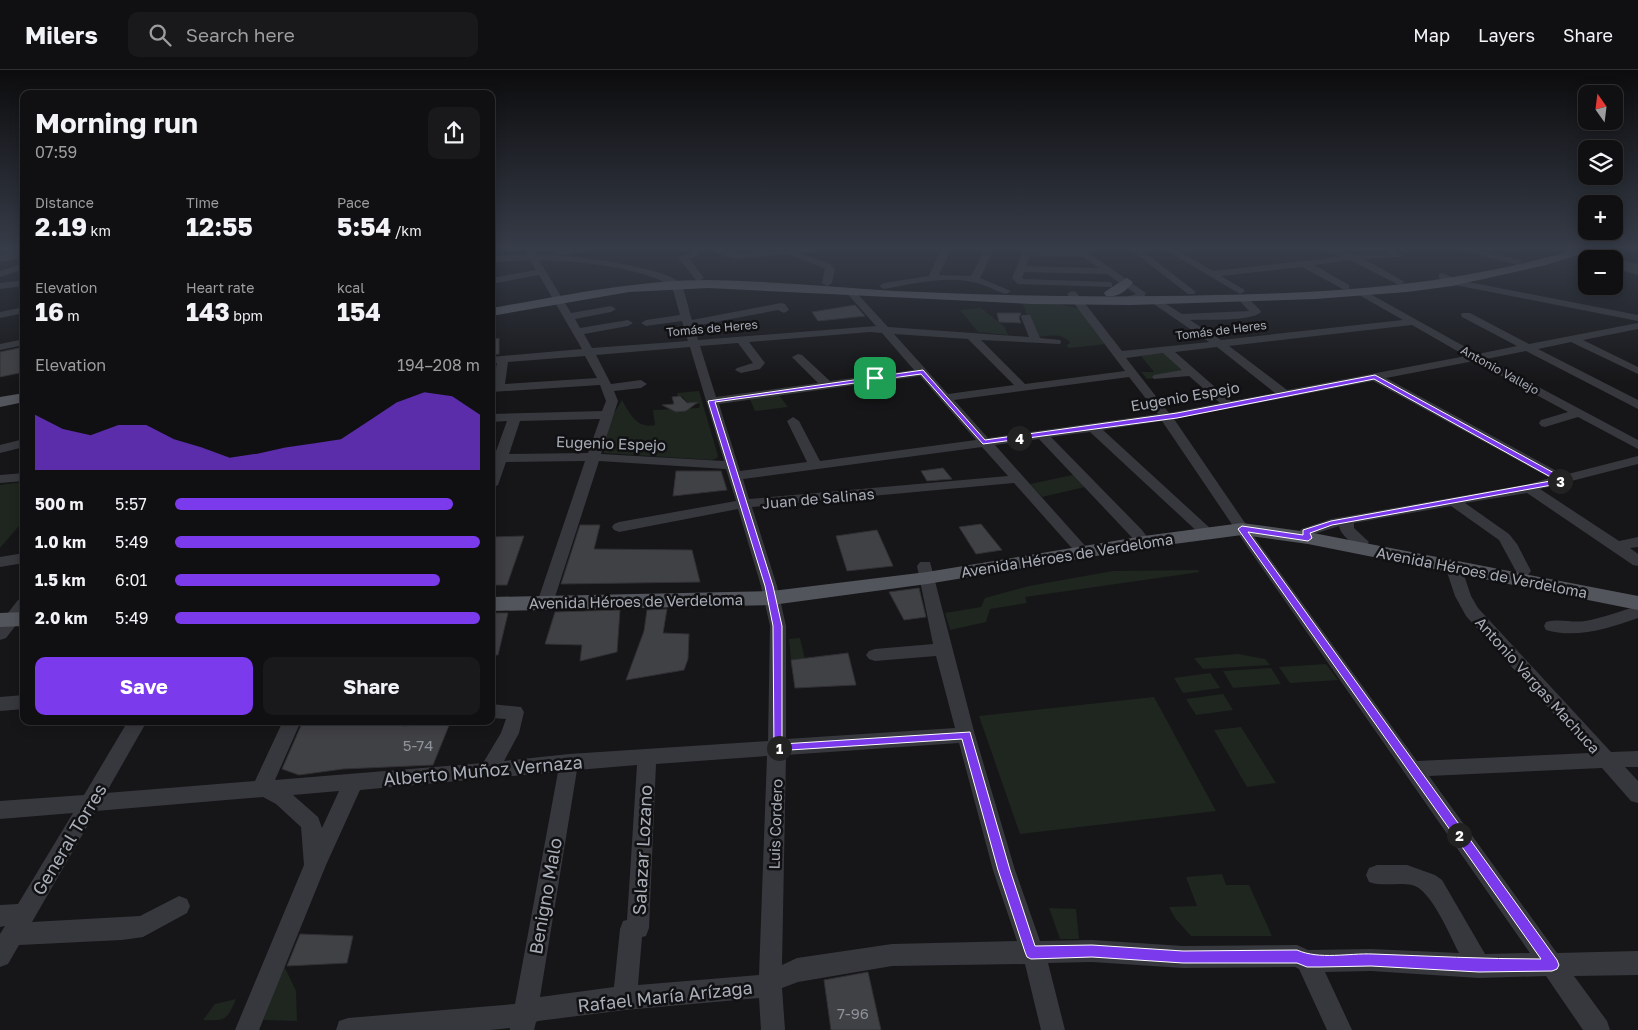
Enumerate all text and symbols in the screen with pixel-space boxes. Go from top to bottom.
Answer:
search box [128,12,478,57]
text: Milers [25,20,98,49]
icon: search [146,21,174,49]
text: Search here [186,23,295,46]
text: Map [1413,24,1450,46]
text: Layers [1478,24,1535,46]
text: Share [1563,24,1613,46]
north arrow [1578,85,1622,130]
map controls [1578,85,1623,295]
text: Morning run [35,106,198,139]
button: share [428,107,480,159]
button: layers [1578,140,1623,185]
text: 07:59 [35,142,77,162]
text: Distance [35,194,94,211]
text: Time [186,194,219,211]
text: Pace [337,194,370,211]
button: + [1578,195,1623,240]
text: 2.19 [35,211,87,242]
text: 12:55 [186,211,253,242]
text: 5:54 [337,211,391,242]
text: km [87,222,111,239]
text: /km [391,222,422,239]
button: − [1578,250,1623,295]
text: Elevation [35,279,97,296]
text: Heart rate [186,279,254,296]
text: kcal [337,279,365,296]
text: 16 [35,296,64,327]
text: 143 [186,296,230,327]
text: 154 [337,296,381,327]
text: m [64,307,80,324]
text: bpm [230,307,263,324]
street label: Tomás de Heres [666,317,758,339]
street label: Tomás de Heres [1175,317,1267,343]
street label: Antonio Vallejo [1458,342,1542,398]
text: Elevation [35,355,106,375]
text: 194–208 m [397,355,480,375]
pin [854,357,896,399]
icon: arrive [861,364,889,392]
street label: Eugenio Espejo [1129,378,1241,414]
pin: 4 [1006,426,1032,450]
text: 4 [1015,430,1024,447]
street label: Eugenio Espejo [556,432,666,454]
pin: 3 [1548,468,1572,494]
text: 3 [1556,473,1565,490]
street label: Juan de Salinas [761,484,875,512]
text: 500 m [35,494,84,514]
text: 5:57 [115,494,147,514]
street label: Avenida Héroes de Verdeloma [960,529,1174,581]
text: 1.0 km [35,532,86,552]
text: 5:49 [115,532,149,552]
street label: Avenida Héroes de Verdeloma [1375,543,1589,601]
text: 1.5 km [35,570,85,590]
text: 6:01 [115,570,147,590]
street label: Avenida Héroes de Verdeloma [529,590,743,612]
text: 2.0 km [35,608,88,628]
text: 5:49 [115,608,149,628]
street label: Antonio Vargas Machuca [1472,613,1604,757]
button: Save [35,657,253,715]
button: Share [263,657,480,715]
house number: 5-74 [403,736,433,754]
pin: 1 [766,736,792,760]
text: 1 [776,740,783,757]
street label: Alberto Muñoz Vernaza [383,750,583,790]
street label: Luis Cordero [764,778,786,870]
street label: General Torres [27,779,111,899]
street label: Salazar Lozano [628,784,656,916]
pin: 2 [1446,822,1472,848]
text: 2 [1455,827,1464,844]
street label: Benigno Malo [524,836,566,956]
street label: Rafael María Arízaga [576,976,754,1016]
house number: 7-96 [837,1004,869,1022]

